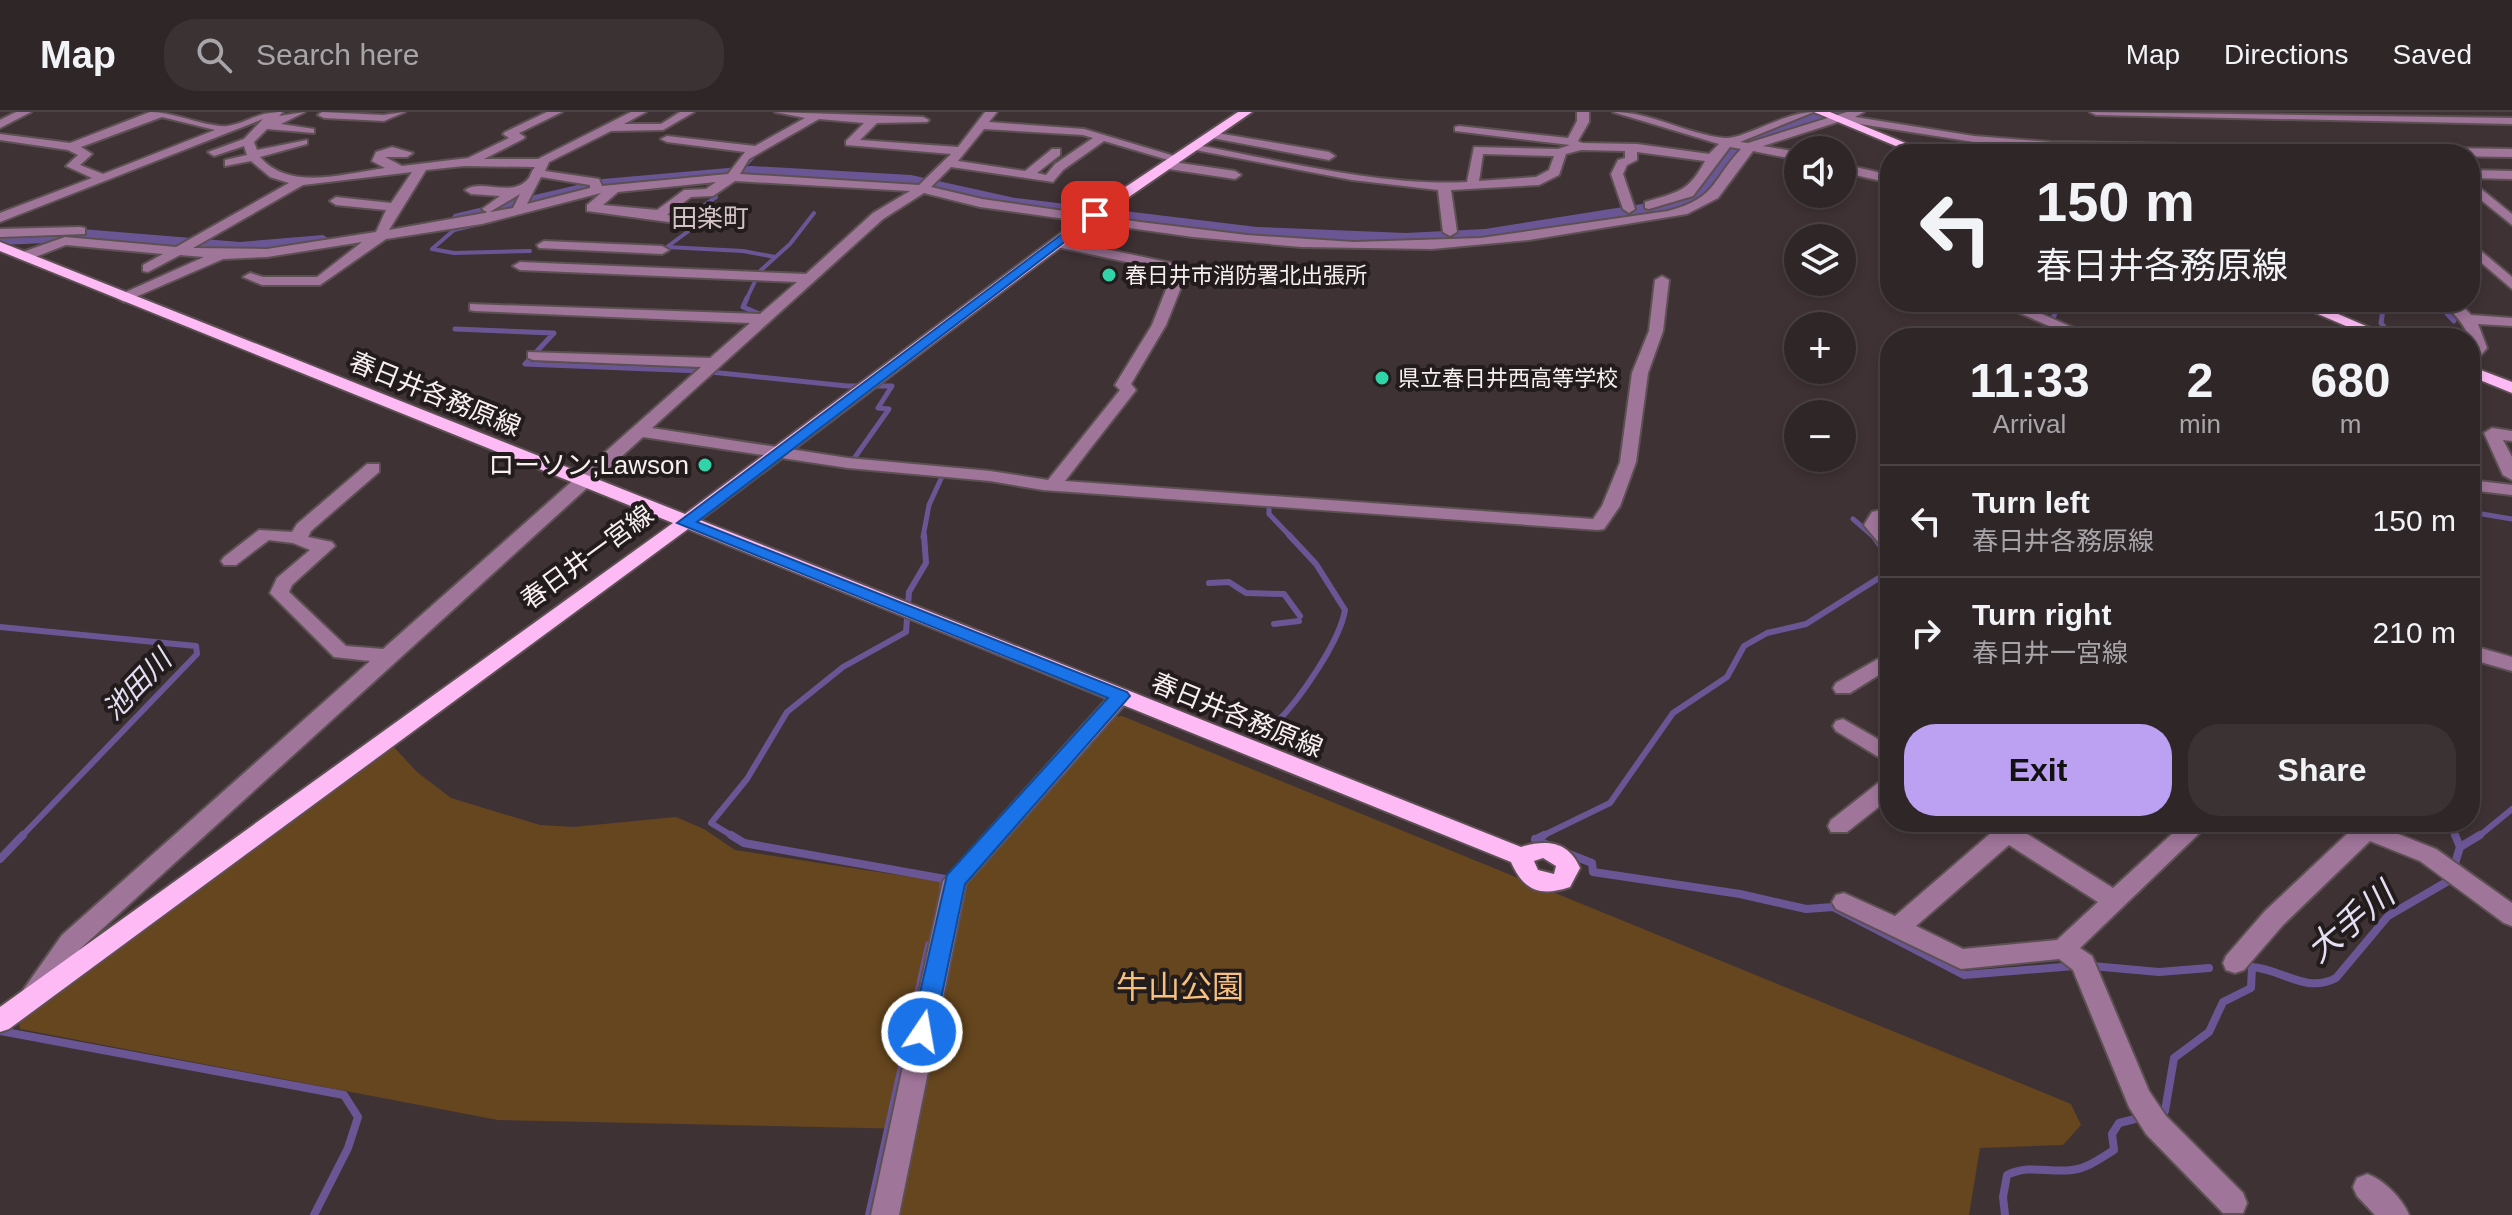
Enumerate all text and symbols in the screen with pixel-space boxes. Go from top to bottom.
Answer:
search box [164,19,724,91]
icon: search [192,33,236,77]
text: Map [40,34,116,76]
text: Search here [256,38,419,71]
text: Map [2126,39,2180,70]
text: Directions [2224,39,2349,70]
text: Saved [2393,39,2472,70]
map controls [1784,136,1856,472]
button: sound [1784,136,1856,208]
text: 150 m [2036,170,2195,233]
icon: left [1904,176,2008,280]
pin [1061,181,1129,249]
icon: arrive [1073,193,1117,237]
district label: 田楽町 [671,203,749,233]
button: layers [1784,224,1856,296]
text: 春日井各務原線 [2036,245,2288,286]
place label: 春日井市消防署北出張所 [1125,263,1367,288]
marker: 春日井市消防署北出張所 [1100,266,1118,284]
button: + [1784,312,1856,384]
street label: 春日井各務原線 [345,346,525,442]
text: 11:33 [1969,354,2090,407]
text: 2 [2187,354,2213,407]
text: 680 [2310,354,2391,407]
place label: 県立春日井西高等学校 [1398,366,1618,391]
marker: 県立春日井西高等学校 [1373,369,1391,387]
button: − [1784,400,1856,472]
text: Arrival [1993,409,2066,439]
text: min [2179,409,2221,439]
text: m [2340,409,2361,439]
place label: ローソン;Lawson [488,450,689,480]
marker: ローソン;Lawson [696,456,714,474]
text: Turn left [1972,486,2090,519]
street label: 春日井一宮線 [515,499,659,615]
icon: left [1904,499,1948,543]
text: 150 m [2373,504,2456,537]
text: 春日井各務原線 [1972,526,2154,556]
text: Turn right [1972,598,2111,631]
icon: right [1904,611,1948,655]
text: 210 m [2373,616,2456,649]
text: 春日井一宮線 [1972,638,2128,668]
water label: 池田川 [97,642,179,726]
street label: 春日井各務原線 [1147,667,1327,763]
button: Exit [1904,724,2172,816]
button: Share [2188,724,2456,816]
water label: 大手川 [2299,873,2404,969]
park label: 牛山公園 [1116,969,1244,1005]
position arrow [880,990,964,1074]

